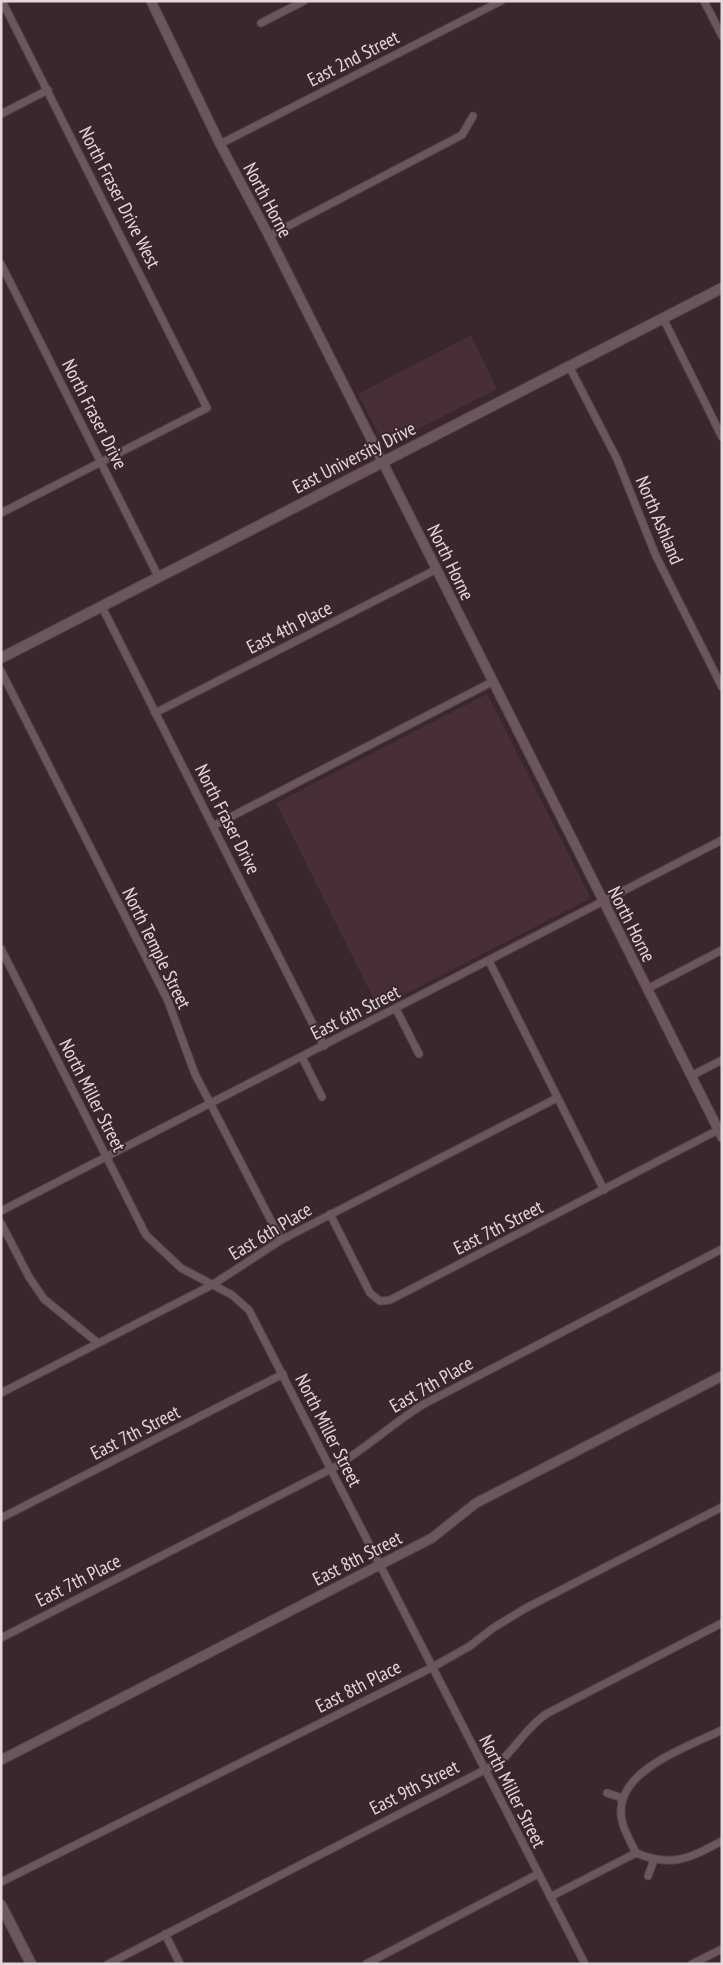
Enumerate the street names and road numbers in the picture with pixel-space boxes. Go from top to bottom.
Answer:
street label: East 2nd Street [303,24,404,91]
street label: North Fraser Drive West [74,122,166,272]
street label: North Horne [238,158,298,242]
street label: North Fraser Drive [57,355,133,473]
street label: East University Drive [288,416,420,498]
street label: North Ashland [631,472,689,568]
street label: North Horne [422,520,480,604]
street label: East 4th Place [242,595,336,659]
street label: North Fraser Drive [190,760,266,878]
street label: North Horne [603,882,661,966]
street label: North Temple Street [117,883,197,1013]
street label: East 6th Street [306,979,404,1045]
street label: North Miller Street [54,1035,132,1156]
street label: East 7th Street [449,1194,547,1260]
street label: East 6th Place [224,1197,316,1265]
street label: East 7th Place [385,1350,477,1417]
street label: North Miller Street [290,1370,368,1491]
street label: East 7th Street [86,1399,184,1465]
street label: East 8th Street [308,1525,406,1591]
street label: East 7th Place [31,1548,125,1612]
street label: East 8th Place [311,1654,405,1718]
street label: North Miller Street [474,1731,552,1852]
street label: East 9th Street [365,1754,463,1820]

